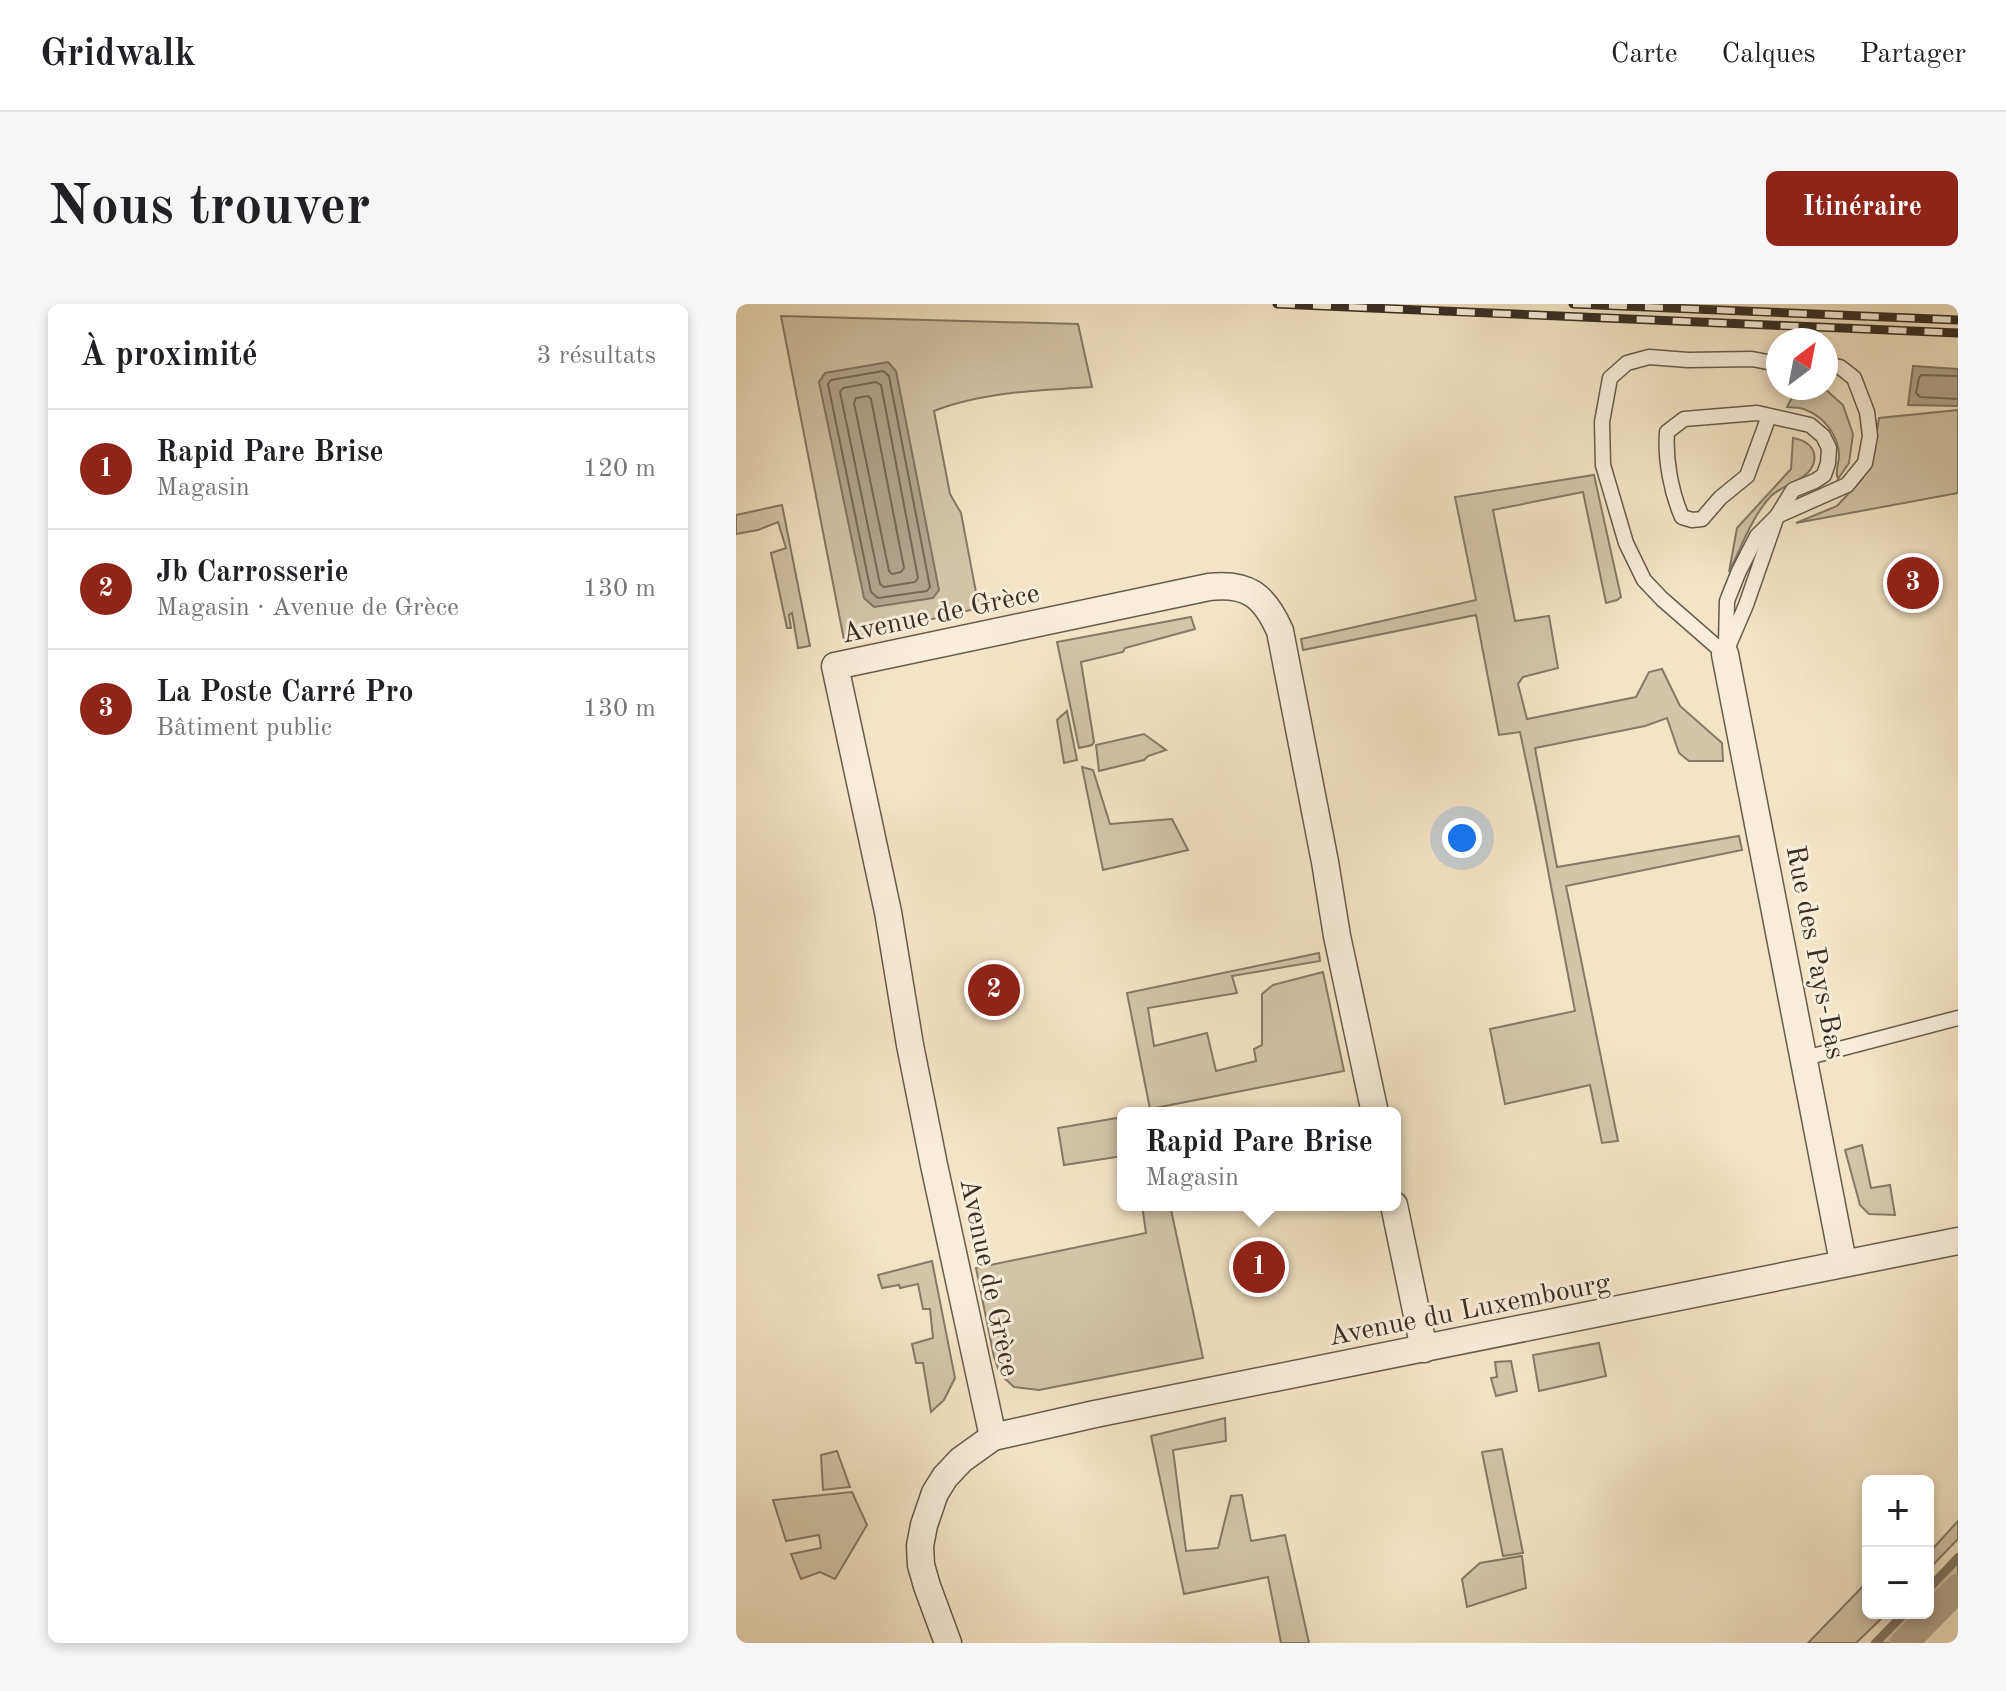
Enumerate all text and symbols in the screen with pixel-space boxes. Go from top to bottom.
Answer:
text: Gridwalk [40,36,196,74]
text: Carte [1611,41,1678,69]
text: Calques [1722,41,1816,69]
text: Partager [1860,41,1966,69]
button: Itinéraire [1766,171,1958,246]
text: Nous trouver [48,180,371,236]
north arrow [1766,328,1838,400]
text: À proximité [80,339,258,373]
text: 3 résultats [537,343,656,369]
text: Rapid Pare Brise [156,438,384,468]
text: 1 [98,456,114,482]
text: 120 m [583,456,656,482]
text: Magasin [156,475,250,501]
pin: 3 [1887,553,1939,613]
text: Jb Carrosserie [156,558,349,588]
text: 2 [98,576,114,602]
text: 130 m [583,576,656,602]
street label: Avenue de Grèce [839,580,1042,650]
text: Magasin · Avenue de Grèce [156,595,459,621]
text: La Poste Carré Pro [156,678,414,708]
text: 3 [98,696,114,722]
text: 130 m [583,696,656,722]
text: Bâtiment public [156,715,332,741]
your location [1442,818,1482,858]
street label: Rue des Pays-Bas [1780,843,1849,1062]
pin: 2 [968,960,1020,1020]
popup [1117,1107,1401,1211]
text: Rapid Pare Brise [1145,1128,1373,1158]
text: Magasin [1145,1165,1239,1191]
street label: Avenue de Grèce [953,1176,1023,1379]
pin: 1 [1233,1237,1285,1297]
street label: Avenue du Luxembourg [1326,1270,1613,1352]
map controls [1862,1475,1934,1619]
button: + [1862,1475,1934,1547]
button: − [1862,1547,1934,1619]

